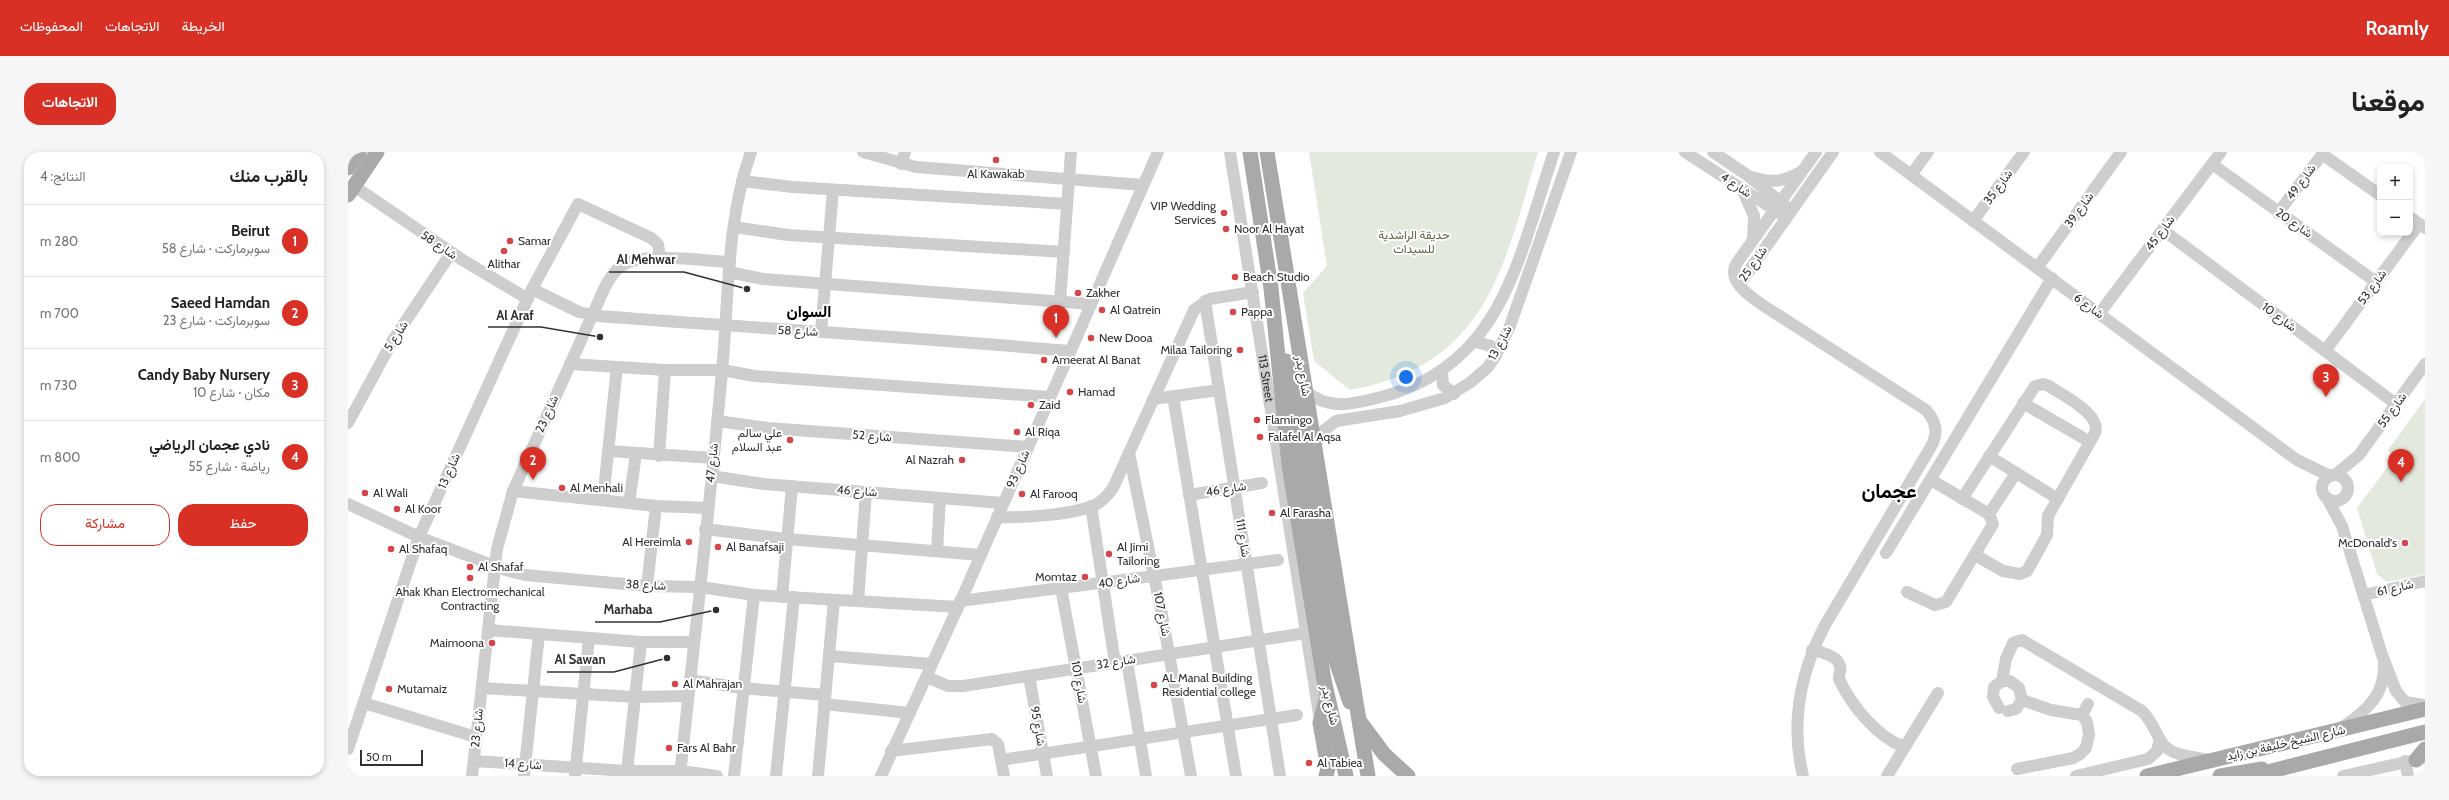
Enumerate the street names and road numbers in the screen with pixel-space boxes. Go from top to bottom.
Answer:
street label: شارع 49 [2282,161,2320,204]
street label: شارع 35 [1980,166,2017,208]
street label: شارع 4 [1717,169,1754,202]
street label: شارع 39 [2061,189,2098,232]
street label: شارع 20 [2272,205,2316,242]
street label: شارع 45 [2141,212,2179,255]
street label: شارع 58 [417,227,460,264]
street label: شارع 25 [1735,243,1772,285]
street label: شارع 53 [2354,266,2391,308]
street label: شارع 6 [2070,290,2107,323]
street label: شارع 10 [2258,299,2299,336]
street label: شارع 5 [380,318,413,355]
street label: شارع 58 [777,322,819,341]
street label: شارع 13 [1484,323,1517,364]
street label: 113 Street [1255,353,1277,403]
street label: شارع بدر [1290,353,1314,398]
street label: شارع 55 [2374,389,2411,431]
street label: شارع 23 [532,393,563,436]
street label: شارع 52 [852,427,892,446]
street label: شارع 47 [702,442,723,484]
street label: شارع 93 [1003,447,1034,491]
street label: شارع 13 [434,451,465,492]
street label: شارع 46 [1205,478,1247,501]
street label: شارع 46 [836,482,878,501]
street label: شارع 111 [1231,518,1254,558]
street label: شارع 40 [1097,570,1141,593]
street label: شارع 38 [625,576,667,595]
street label: شارع 61 [2375,576,2415,601]
street label: شارع 107 [1149,590,1174,638]
street label: شارع 32 [1095,651,1137,674]
street label: شارع 101 [1066,659,1091,705]
street label: شارع بدر [1316,682,1343,727]
street label: شارع 95 [1026,705,1049,747]
street label: شارع 23 [467,707,488,749]
street label: شارع الشيخ خليفة بن زايد [2225,722,2347,765]
street label: شارع 14 [504,755,542,774]

